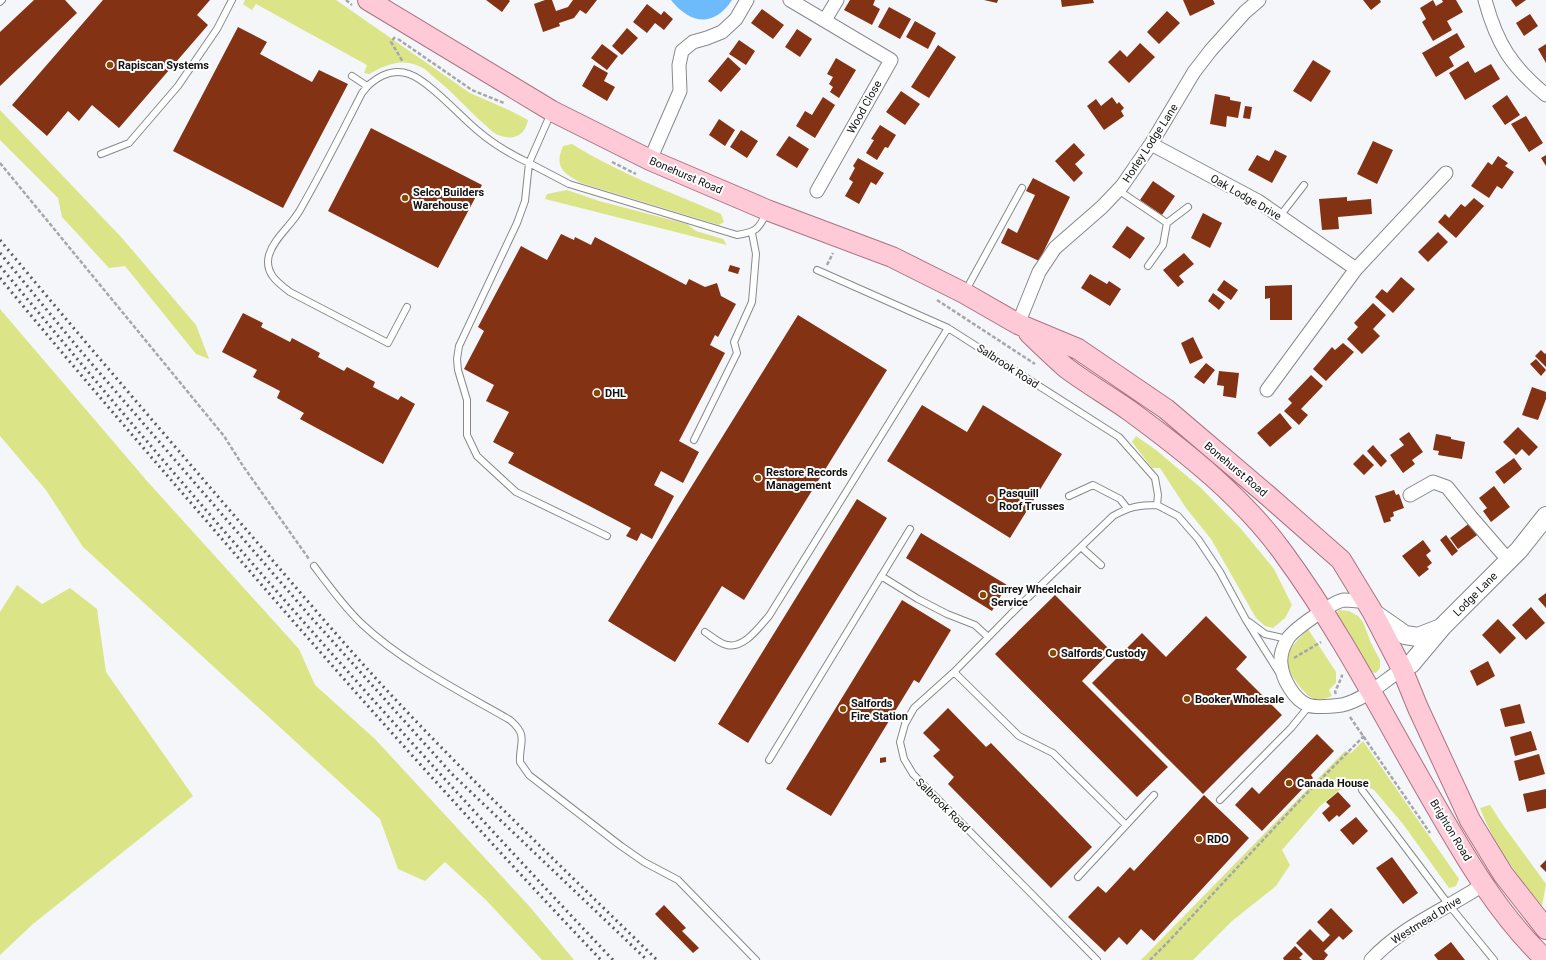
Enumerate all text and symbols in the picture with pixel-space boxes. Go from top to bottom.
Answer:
place label: Rapiscan Systems [118,59,209,72]
marker: Rapiscan Systems [105,60,115,70]
street label: Wood Close [845,78,884,136]
street label: Horley Lodge Lane [1120,101,1181,185]
street label: Bonehurst Road [647,154,724,197]
street label: Oak Lodge Drive [1208,172,1284,223]
place label: Selco Builders Warehouse [413,186,484,212]
marker: Selco Builders Warehouse [400,193,410,203]
street label: Salbrook Road [974,342,1041,391]
place label: DHL [605,387,626,400]
marker: DHL [592,388,602,398]
street label: Bonehurst Road [1202,439,1270,499]
place label: Restore Records Management [766,466,848,492]
marker: Restore Records Management [753,473,763,483]
place label: Pasquill Roof Trusses [999,487,1065,513]
marker: Pasquill Roof Trusses [986,494,996,504]
street label: Lodge Lane [1451,570,1500,619]
place label: Surrey Wheelchair Service [991,583,1081,609]
marker: Surrey Wheelchair Service [978,590,988,600]
place label: Salfords Custody [1061,647,1146,660]
marker: Salfords Custody [1048,648,1058,658]
place label: Booker Wholesale [1195,693,1284,706]
marker: Booker Wholesale [1182,694,1192,704]
place label: Salfords Fire Station [851,697,908,723]
marker: Salfords Fire Station [838,704,848,714]
street label: Salbrook Road [913,776,972,835]
place label: Canada House [1297,777,1369,790]
marker: Canada House [1284,778,1294,788]
street label: Brighton Road [1427,797,1474,863]
place label: RDO [1207,833,1229,846]
marker: RDO [1194,834,1204,844]
street label: Westmead Drive [1389,894,1464,947]

